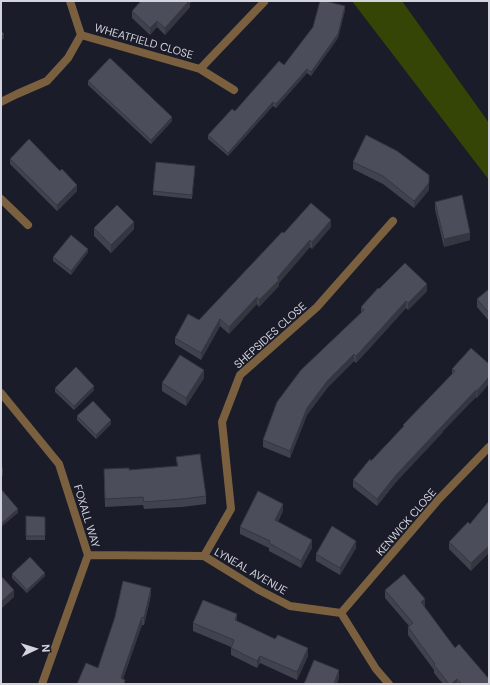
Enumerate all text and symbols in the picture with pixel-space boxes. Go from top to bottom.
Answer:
street label: WHEATFIELD CLOSE [93,20,195,62]
street label: SHEPSIDES CLOSE [231,299,309,371]
street label: FOXALL WAY [71,483,103,550]
street label: KENWICK CLOSE [373,485,439,559]
street label: LYNEAL AVENUE [212,544,290,598]
north arrow [16,629,56,669]
text: N [39,644,53,653]

